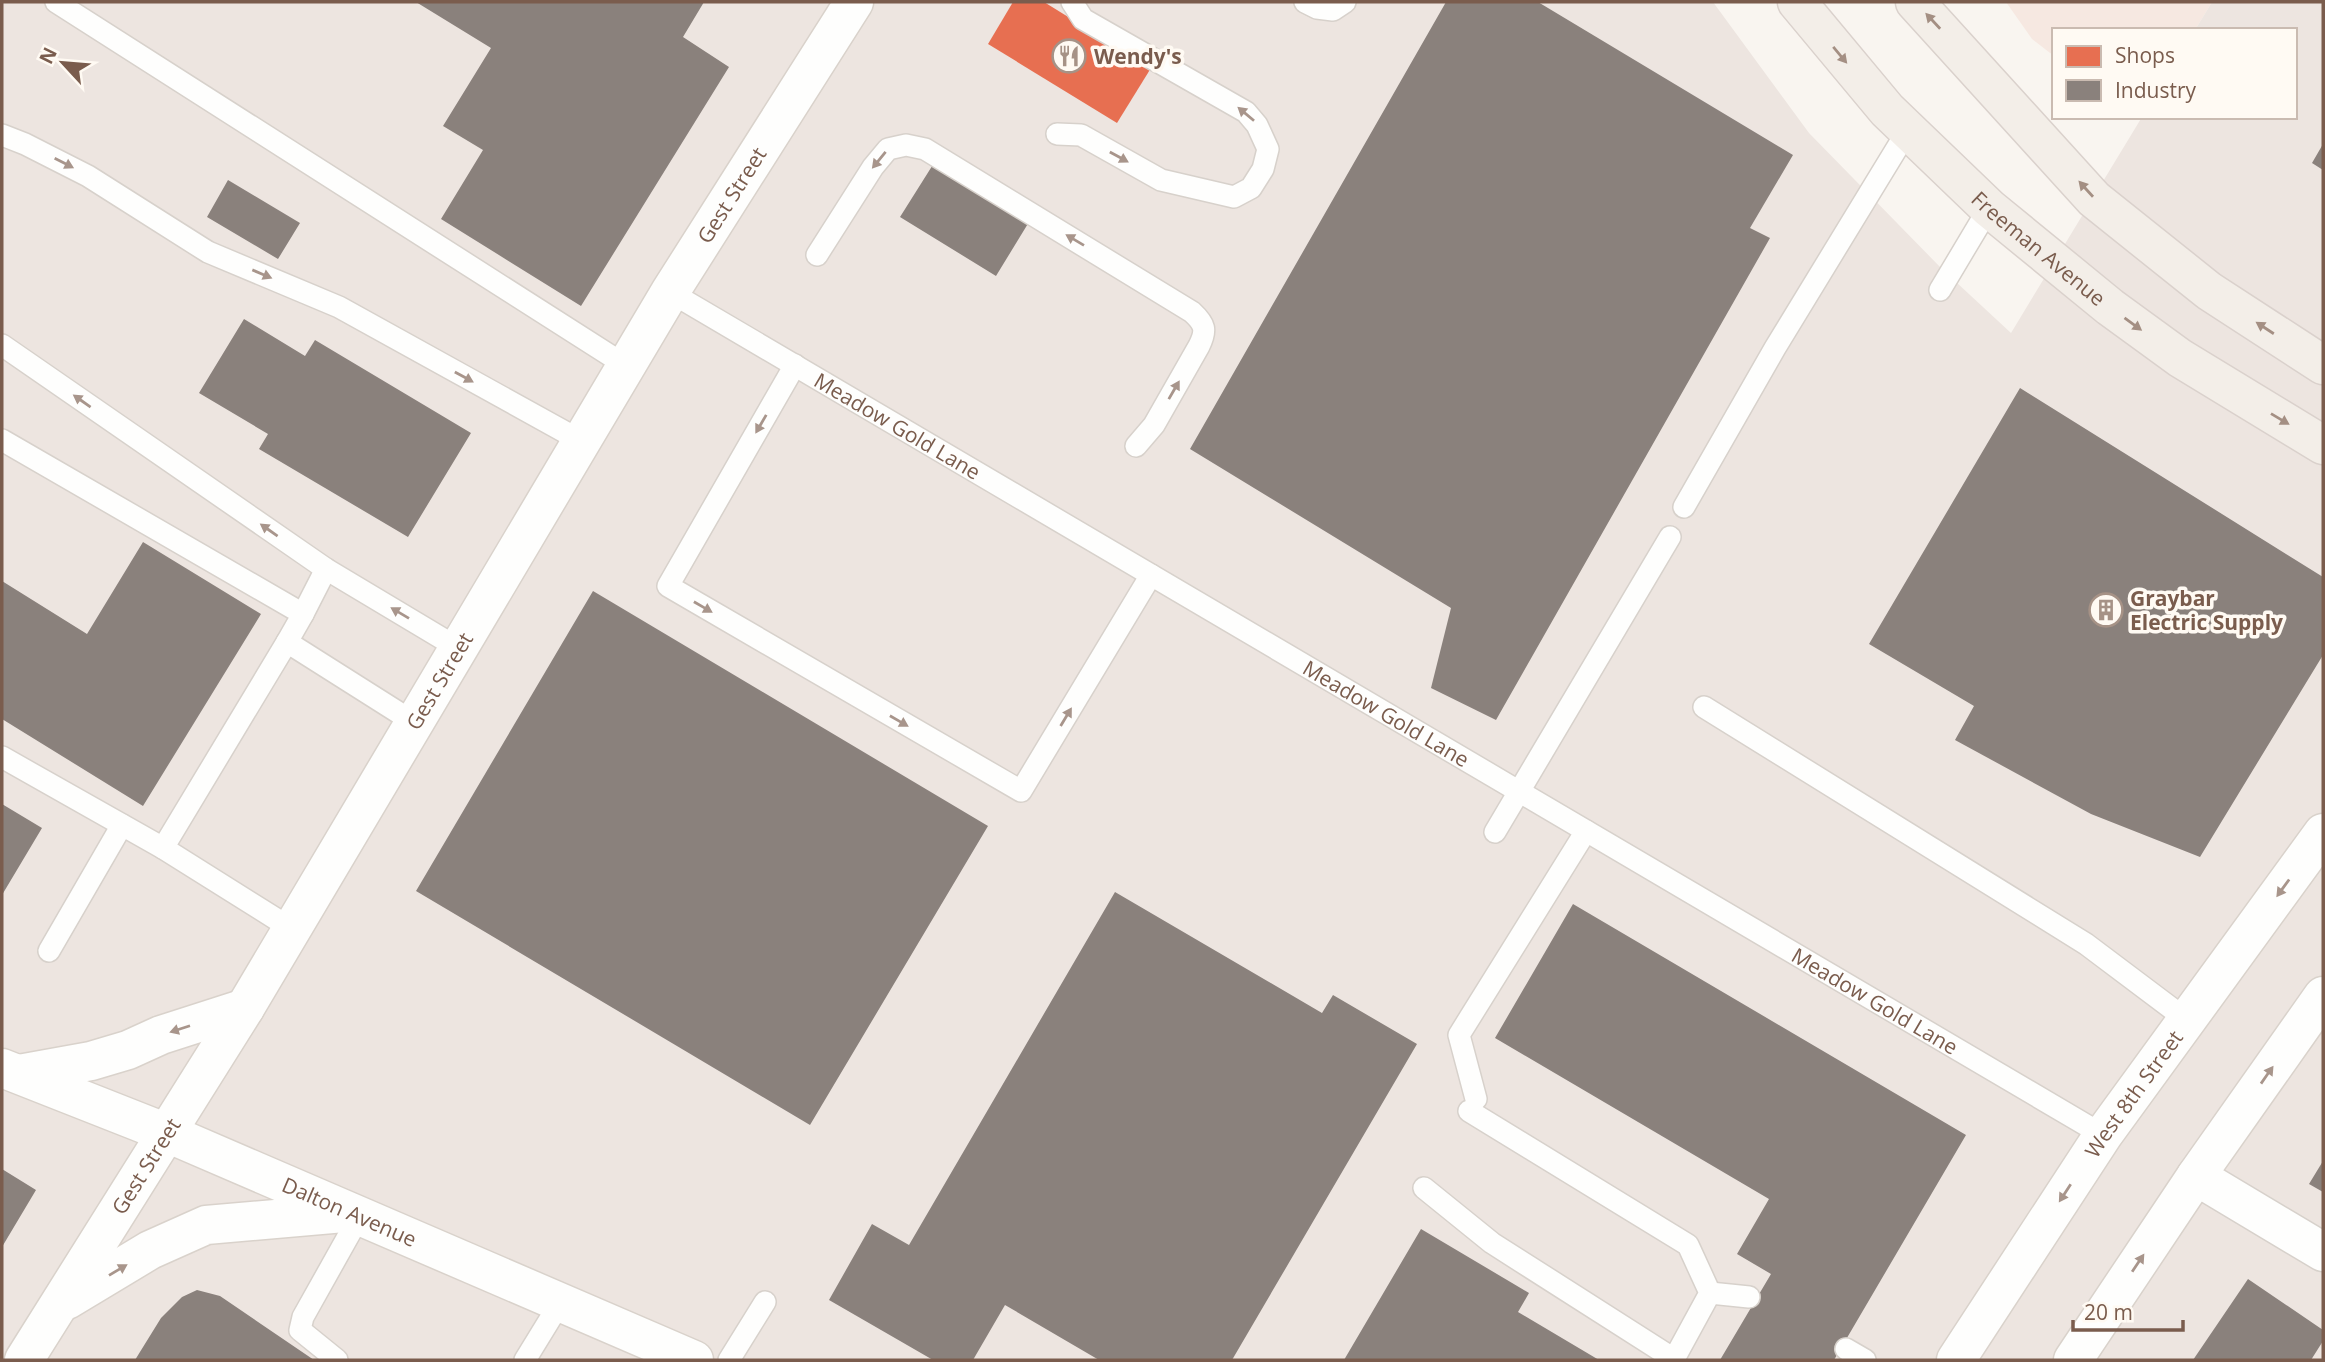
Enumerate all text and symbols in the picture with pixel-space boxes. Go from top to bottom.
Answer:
one-way arrow [1925,13,1941,30]
north arrow [28,28,98,98]
legend [2052,28,2297,119]
restaurant icon: Wendy's [1050,37,1088,75]
text: Shops [2115,41,2175,69]
place label: Wendy's [1094,42,1182,70]
text: N [33,43,63,68]
one-way arrow [1832,46,1847,63]
text: Industry [2115,76,2197,104]
one-way arrow [1237,107,1255,122]
street label: Gest Street [691,142,772,249]
one-way arrow [873,151,887,169]
one-way arrow [1109,151,1129,163]
one-way arrow [54,158,74,169]
one-way arrow [2078,180,2094,198]
street label: Freeman Avenue [1966,185,2111,312]
one-way arrow [1066,234,1085,247]
one-way arrow [251,269,272,280]
one-way arrow [2124,316,2142,330]
one-way arrow [2256,322,2275,335]
street label: Meadow Gold Lane [809,366,986,486]
one-way arrow [454,371,474,383]
one-way arrow [1168,380,1180,399]
one-way arrow [73,394,91,408]
one-way arrow [2270,413,2289,425]
one-way arrow [755,415,767,434]
one-way arrow [260,524,279,537]
place label: Graybar Electric Supply [2130,584,2283,636]
building icon: Graybar Electric Supply [2087,591,2125,629]
one-way arrow [693,600,712,613]
one-way arrow [390,606,409,619]
street label: Gest Street [399,627,479,735]
street label: Meadow Gold Lane [1298,653,1475,773]
one-way arrow [1060,708,1072,727]
one-way arrow [890,715,909,727]
one-way arrow [2276,879,2290,897]
street label: Meadow Gold Lane [1787,941,1963,1061]
one-way arrow [169,1024,190,1035]
street label: West 8th Street [2078,1024,2189,1163]
one-way arrow [2260,1066,2274,1084]
street label: Gest Street [105,1113,187,1220]
street label: Dalton Avenue [278,1170,421,1253]
one-way arrow [2058,1184,2072,1202]
one-way arrow [2132,1253,2145,1272]
one-way arrow [108,1264,127,1276]
scale bar [2073,1288,2183,1332]
text: 20 m [2084,1298,2133,1326]

